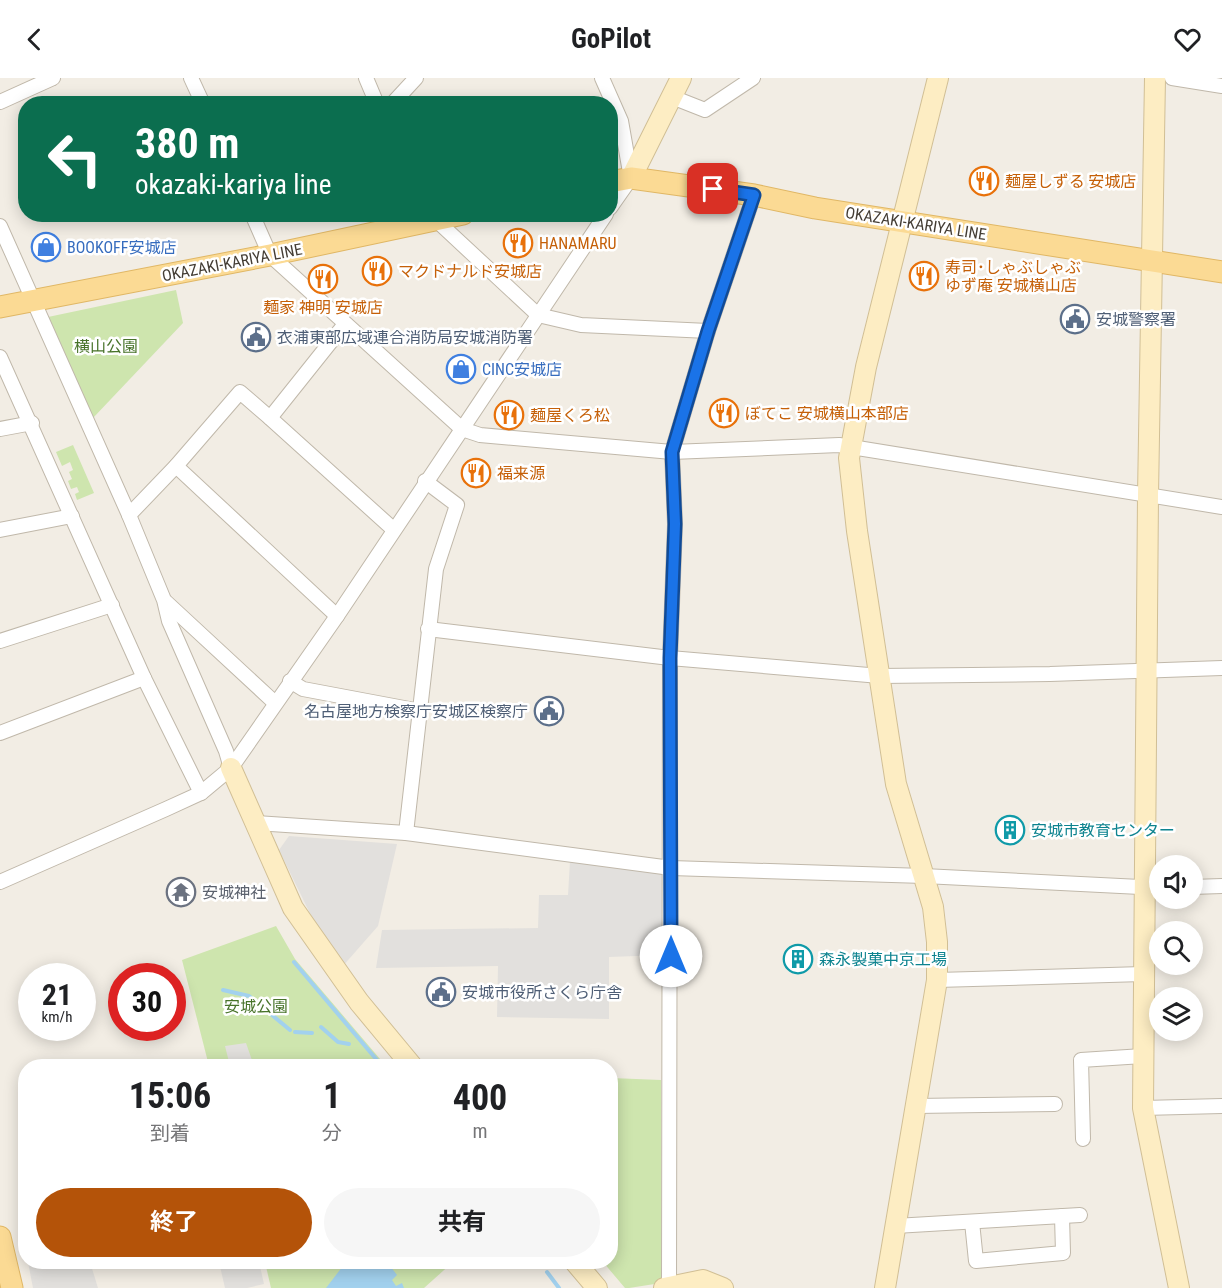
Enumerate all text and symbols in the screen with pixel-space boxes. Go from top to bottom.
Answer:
icon: back [18,23,51,56]
text: GoPilot [571,23,651,55]
icon: heart [1171,23,1204,56]
text: 380 m [135,119,240,168]
icon: left [36,120,114,198]
pin [687,163,738,214]
restaurant icon: 麺屋しずる 安城店 [968,165,1000,197]
text: okazaki-kariya line [135,169,331,201]
icon: arrive [696,172,729,205]
place label: 麺屋しずる 安城店 [1005,172,1136,191]
street label: OKAZAKI-KARIYA LINE [844,203,988,244]
restaurant icon: HANAMARU [502,227,534,259]
shop icon: BOOKOFF安城店 [30,231,62,263]
place label: HANAMARU [539,234,617,253]
place label: BOOKOFF安城店 [67,238,176,257]
street label: OKAZAKI-KARIYA LINE [160,240,304,285]
restaurant icon: マクドナルド安城店 [361,255,393,287]
place label: 寿司･しゃぶしゃぶ ゆず庵 安城横山店 [945,258,1081,295]
restaurant icon: 寿司･しゃぶしゃぶ ゆず庵 安城横山店 [908,260,940,292]
place label: マクドナルド安城店 [398,262,542,281]
restaurant icon: 麺家 神明 安城店 [307,263,339,295]
place label: 麺家 神明 安城店 [263,298,383,317]
public building icon: 安城警察署 [1059,303,1091,335]
place label: 安城警察署 [1096,310,1176,329]
public building icon: 衣浦東部広域連合消防局安城消防署 [240,321,272,353]
place label: 衣浦東部広域連合消防局安城消防署 [277,328,533,347]
park label: 横山公園 [74,337,138,356]
shop icon: CINC安城店 [445,353,477,385]
place label: CINC安城店 [482,360,562,379]
restaurant icon: ぼてこ 安城横山本部店 [708,397,740,429]
restaurant icon: 麺屋くろ松 [493,399,525,431]
place label: ぼてこ 安城横山本部店 [745,404,909,423]
place label: 麺屋くろ松 [530,406,610,425]
restaurant icon: 福来源 [460,457,492,489]
place label: 福来源 [497,464,545,483]
public building icon: 名古屋地方検察庁安城区検察庁 [533,695,565,727]
place label: 名古屋地方検察庁安城区検察庁 [304,702,528,721]
building icon: 安城市教育センター [994,814,1026,846]
place label: 安城市教育センター [1031,821,1175,840]
map controls [1149,855,1203,1041]
button: sound [1149,855,1203,909]
temple icon: 安城神社 [165,876,197,908]
place label: 安城神社 [202,883,266,902]
button: search [1149,921,1203,975]
position arrow [639,924,703,988]
building icon: 森永製菓中京工場 [782,943,814,975]
place label: 森永製菓中京工場 [819,950,947,969]
speed limit sign: 30 [108,963,186,1041]
public building icon: 安城市役所さくら庁舎 [425,976,457,1008]
text: 21 [42,977,72,1012]
place label: 安城市役所さくら庁舎 [462,983,622,1002]
button: layers [1149,987,1203,1041]
park label: 安城公園 [224,997,288,1016]
text: km/h [42,1008,72,1026]
text: 15:06 [129,1075,211,1117]
text: 1 [323,1075,341,1117]
text: 400 [453,1077,507,1119]
text: m [472,1119,488,1143]
text: 到着 [150,1121,190,1145]
text: 分 [322,1121,342,1145]
button: 終了 [36,1188,312,1257]
button: 共有 [324,1188,600,1257]

